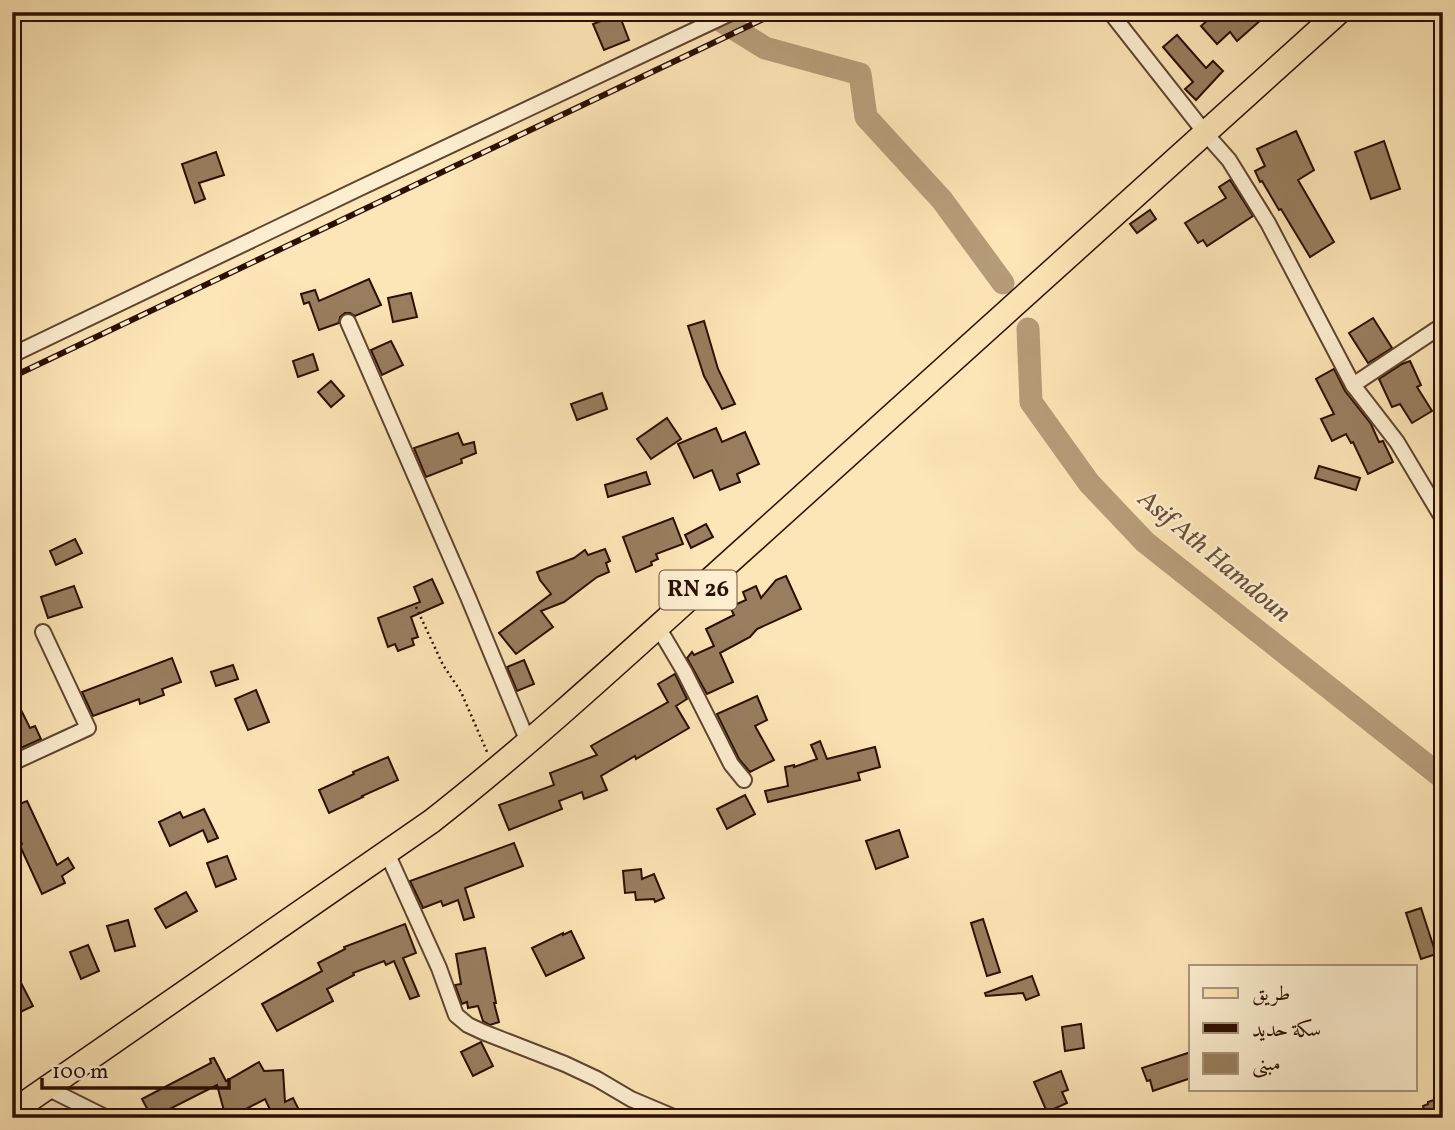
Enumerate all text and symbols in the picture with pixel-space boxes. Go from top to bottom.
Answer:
water label: Asif Ath Hamdoun [1129,481,1298,632]
road number: RN 26 [660,570,736,610]
legend [1189,965,1416,1092]
text: طريق [1252,980,1290,1009]
text: سكة حديد [1252,1016,1321,1045]
scale bar [42,1046,229,1090]
text: مبنى [1252,1050,1281,1079]
text: 100 m [52,1058,109,1087]

